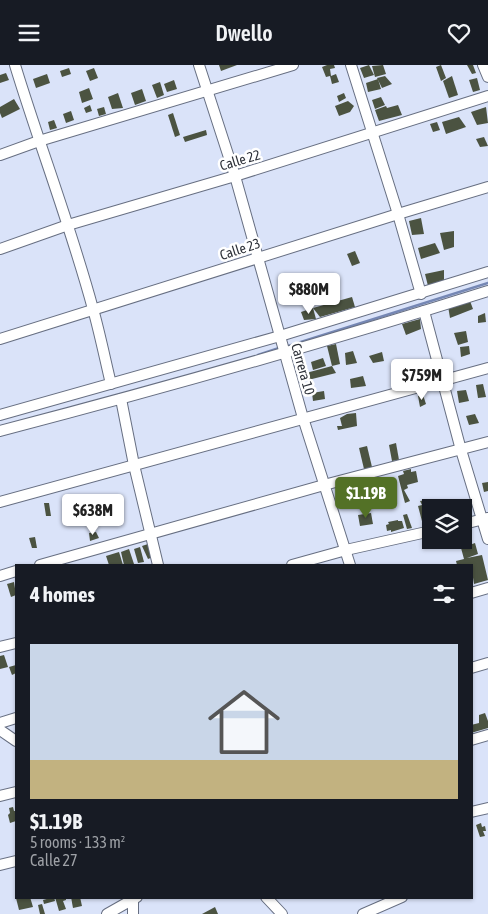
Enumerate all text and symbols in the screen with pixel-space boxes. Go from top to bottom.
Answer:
icon: menu [15,19,43,47]
icon: heart [445,19,473,47]
text: Dwello [215,20,273,46]
street label: Calle 22 [218,146,262,174]
street label: Calle 23 [218,235,262,263]
pin: $880M [274,273,344,315]
text: $880M [289,280,329,298]
street label: Carrera 10 [288,341,318,397]
pin: $759M [387,359,457,401]
text: $759M [402,366,442,384]
pin: $1.19B [325,477,407,519]
text: $1.19B [346,484,386,502]
pin: $638M [58,493,128,536]
map controls [422,499,472,549]
button: layers [422,499,472,549]
text: $638M [73,501,113,519]
icon: filters [430,580,458,608]
text: 4 homes [30,582,95,606]
icon: home [199,677,289,767]
text: $1.19B [30,809,82,833]
text: 5 rooms · 133 m² [30,833,125,851]
text: Calle 27 [30,851,77,869]

